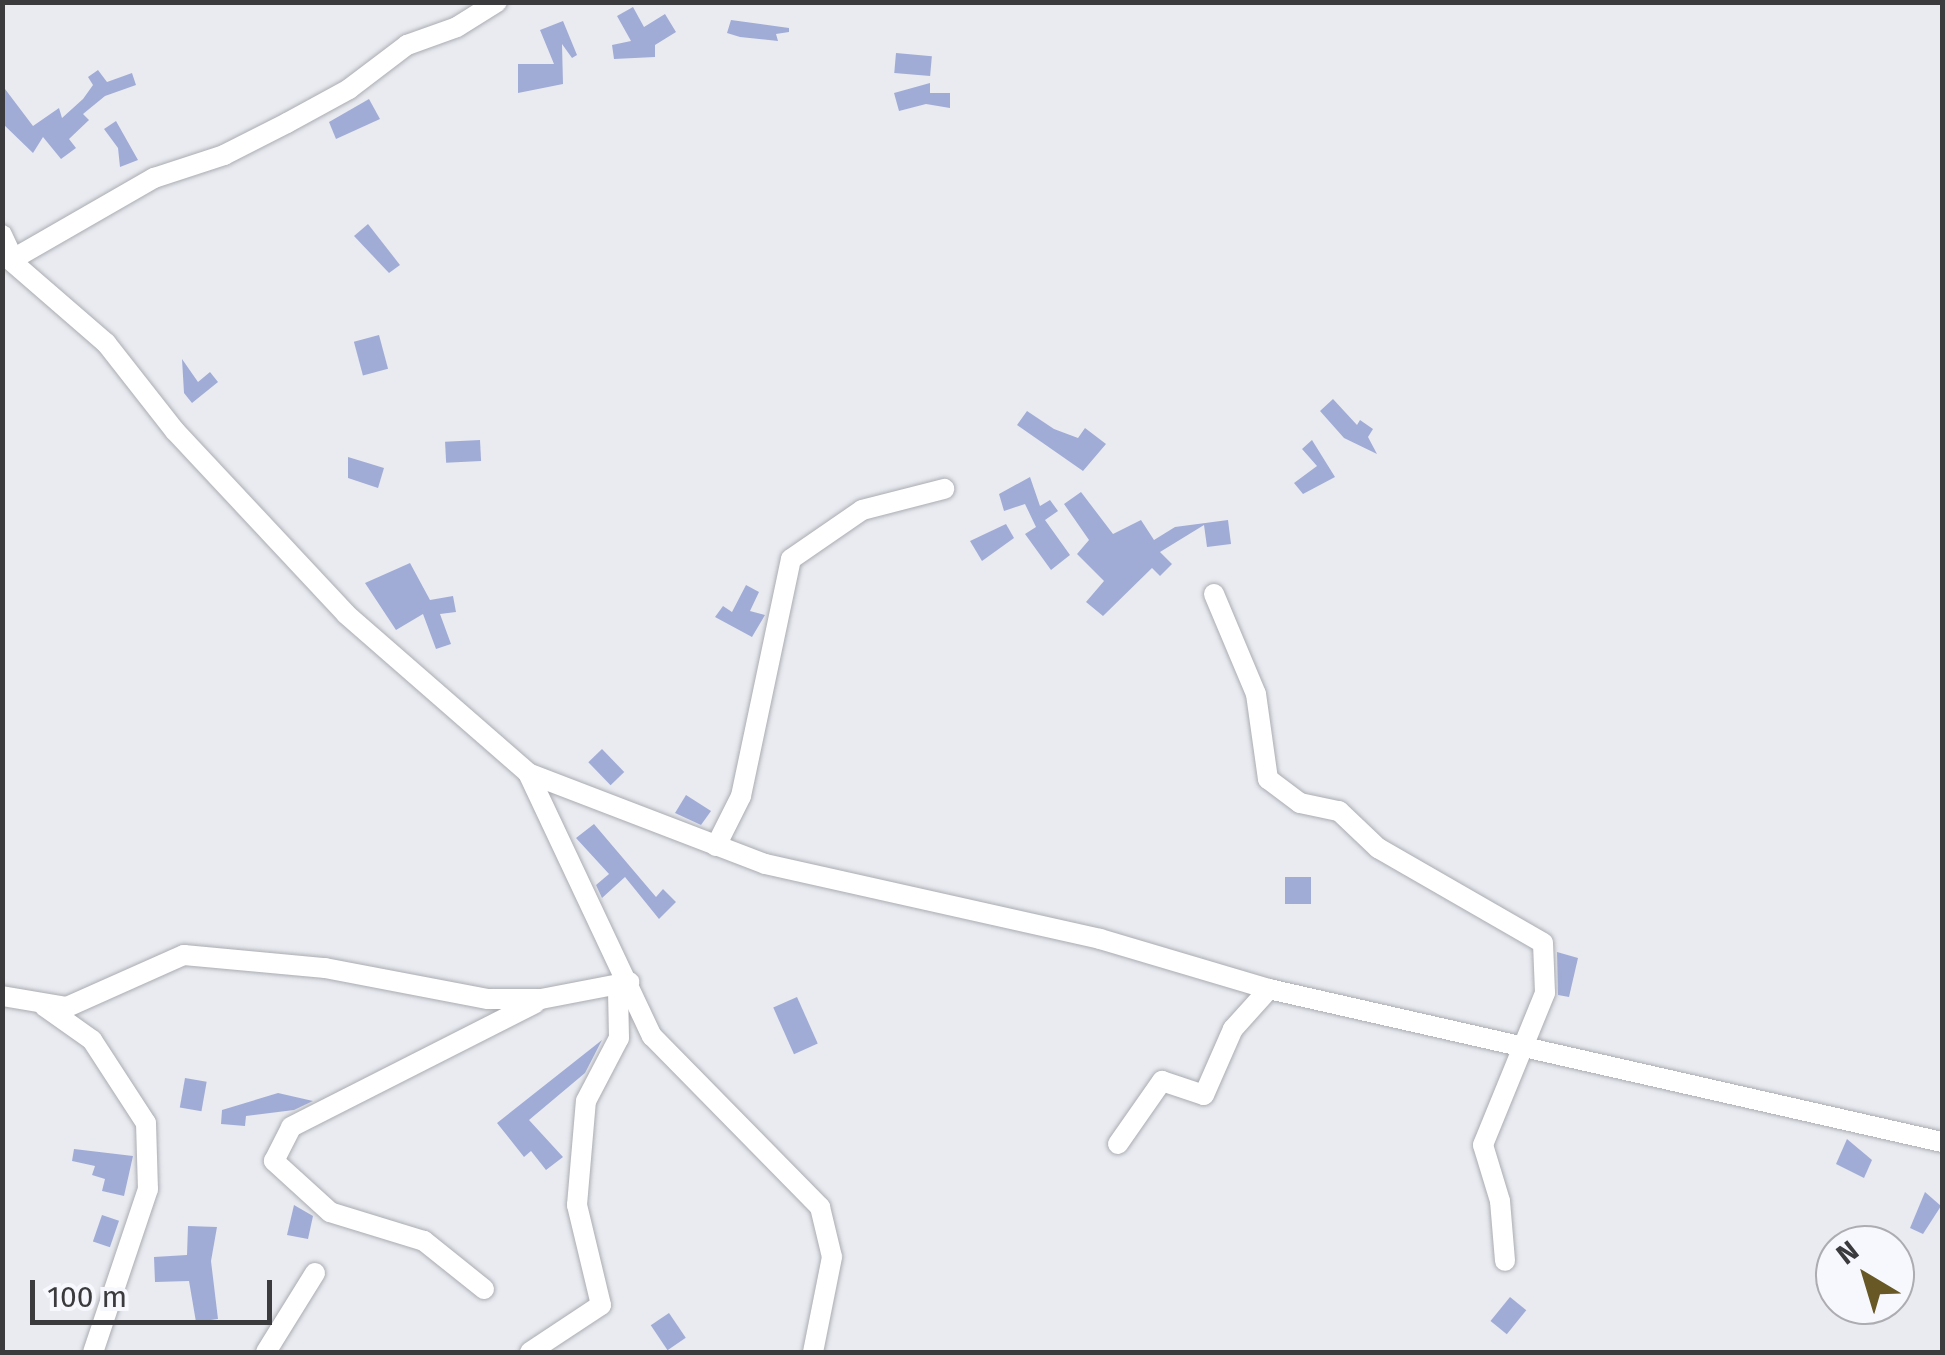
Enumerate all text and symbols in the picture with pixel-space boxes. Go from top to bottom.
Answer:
north arrow [1815,1225,1915,1325]
text: N [1830,1234,1865,1271]
scale bar [35,1260,278,1322]
text: 100 m [47,1279,127,1315]

